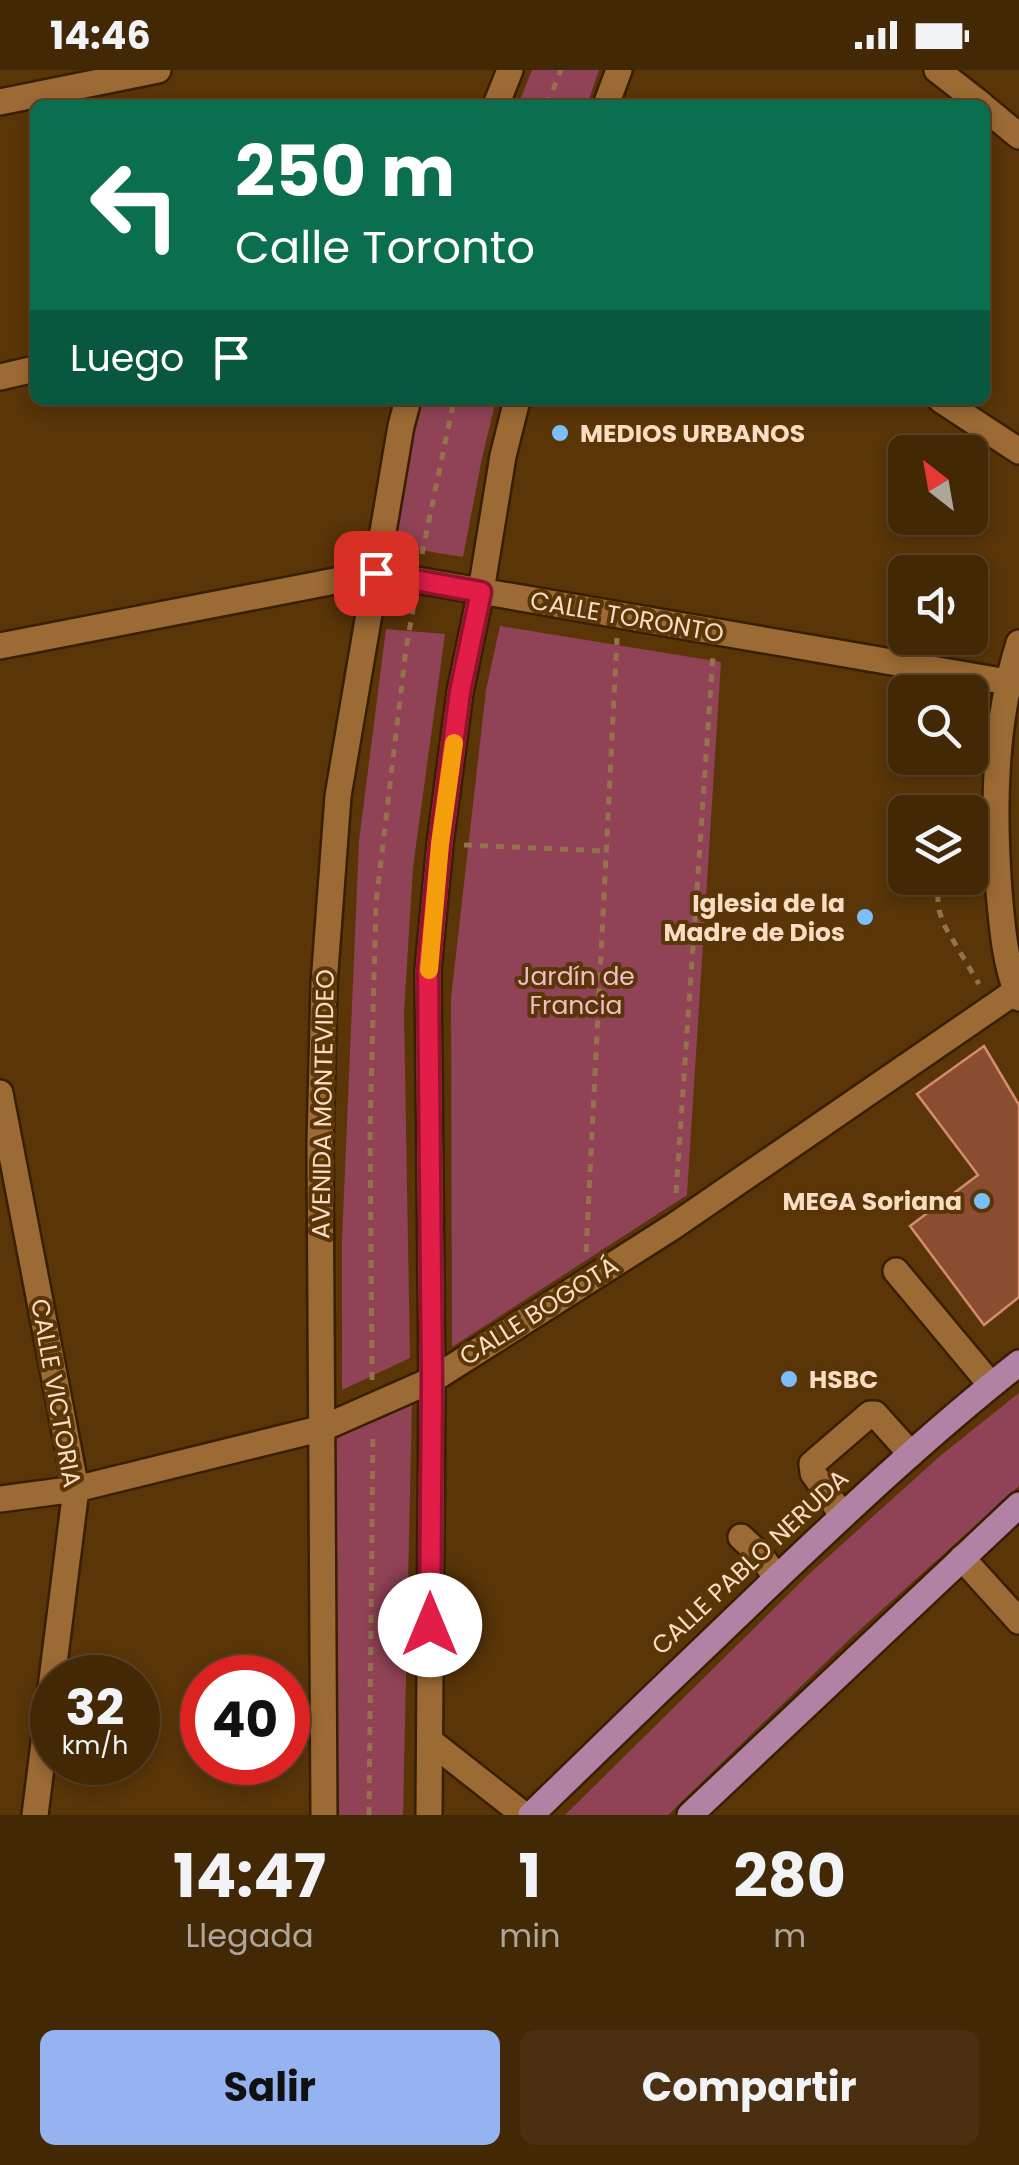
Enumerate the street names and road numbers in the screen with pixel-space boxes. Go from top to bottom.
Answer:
street label: CALLE TORONTO [527,583,727,651]
street label: AVENIDA MONTEVIDEO [303,969,343,1239]
street label: CALLE BOGOTÁ [453,1248,625,1374]
street label: CALLE VICTORIA [22,1296,90,1490]
street label: CALLE PABLO NERUDA [644,1461,856,1663]

